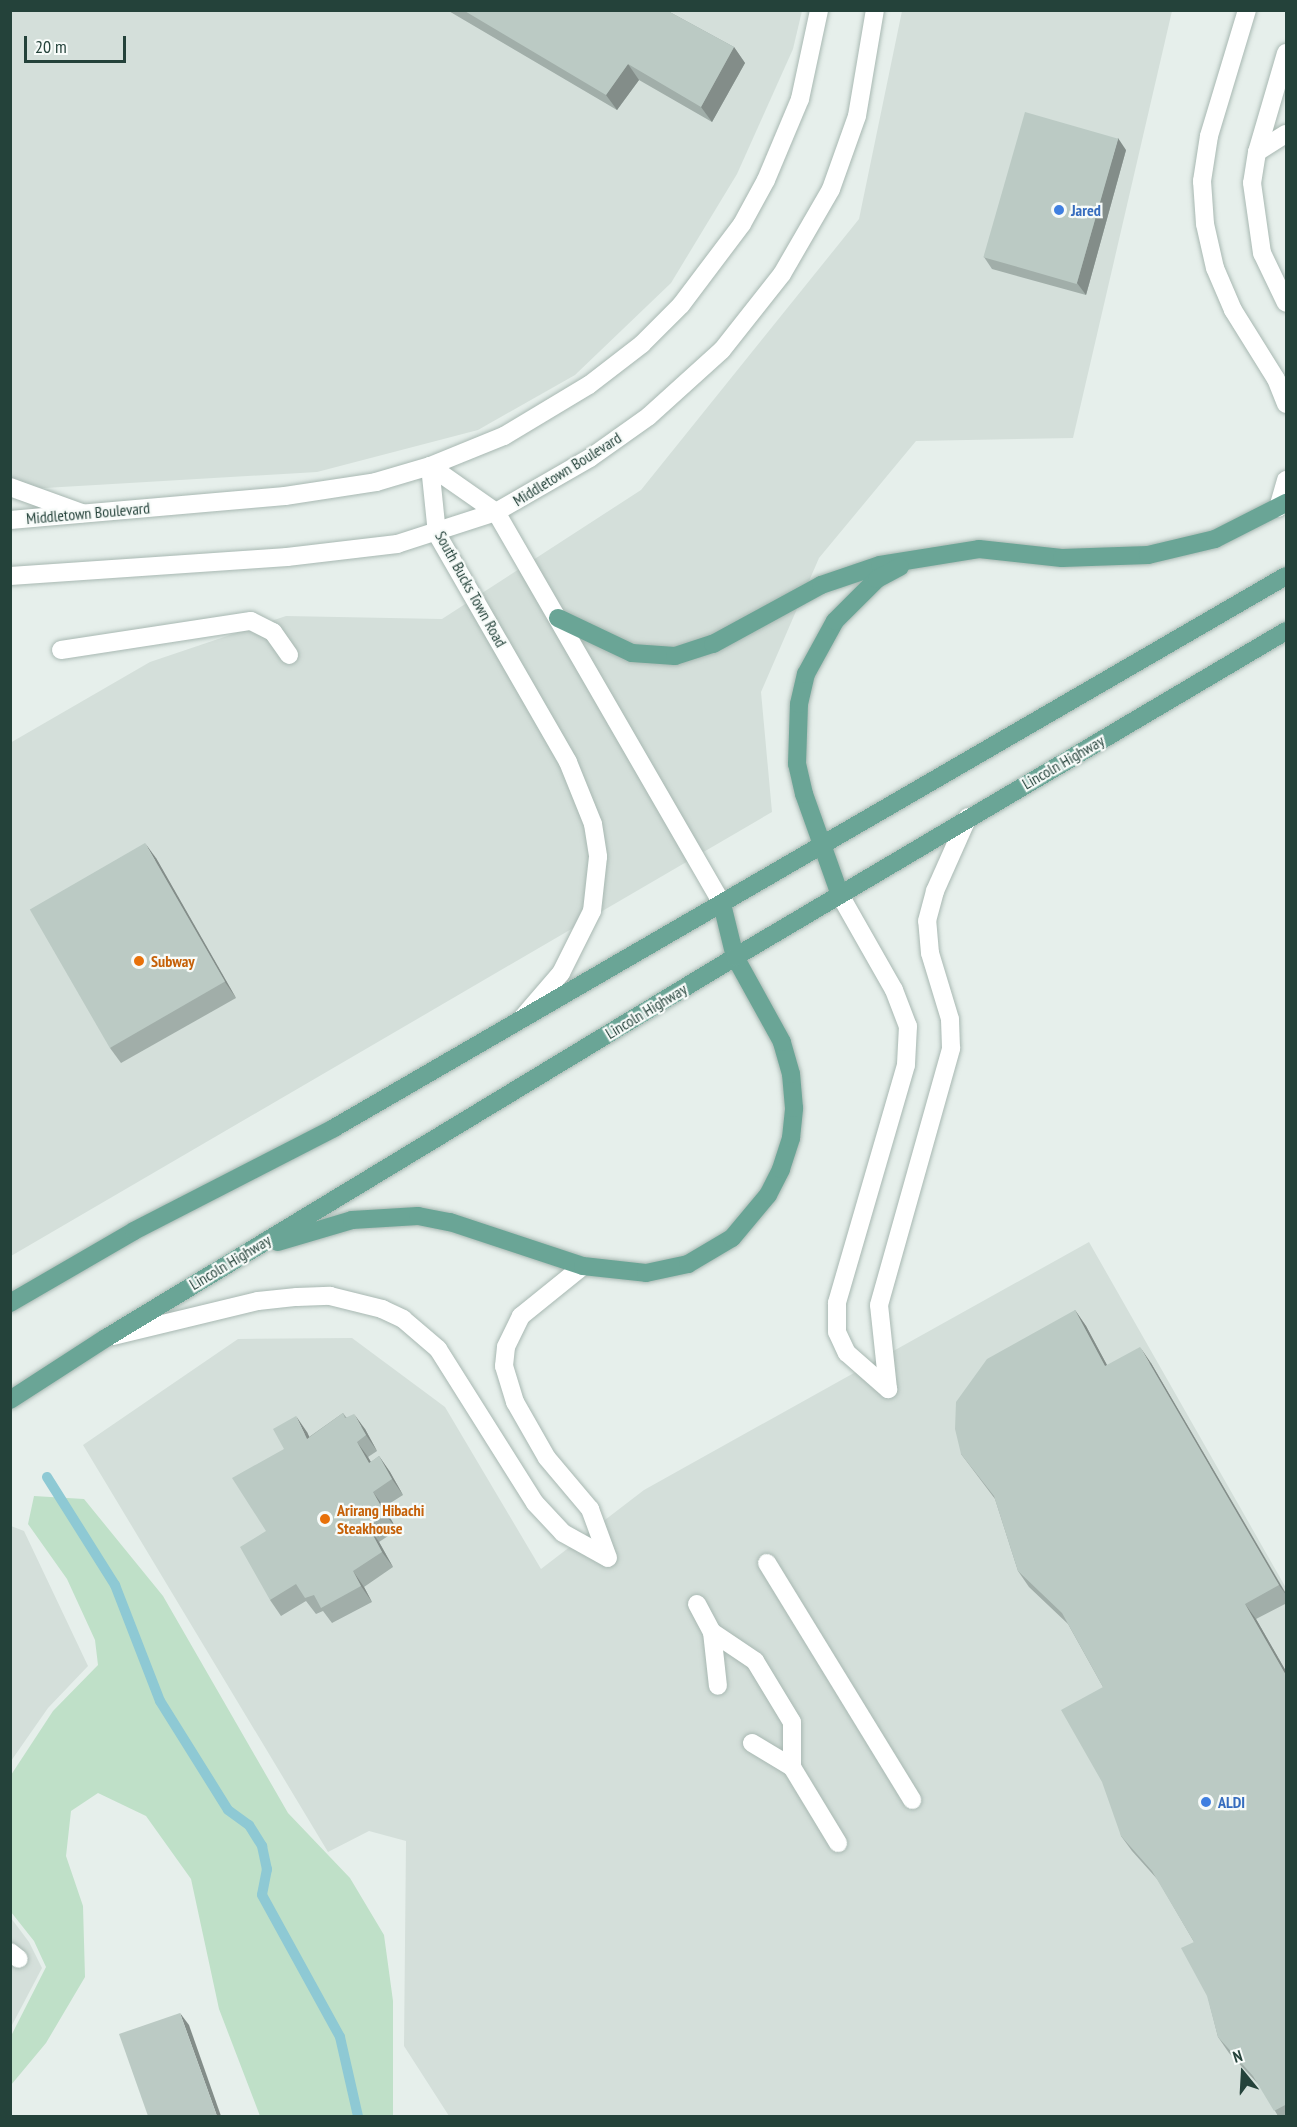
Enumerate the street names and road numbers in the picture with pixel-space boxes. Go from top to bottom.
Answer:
street label: Middletown Boulevard [509,428,625,510]
street label: Middletown Boulevard [25,498,151,528]
street label: South Bucks Town Road [431,527,511,651]
street label: Lincoln Highway [1019,731,1107,793]
street label: Lincoln Highway [602,979,690,1043]
street label: Lincoln Highway [186,1230,274,1294]

